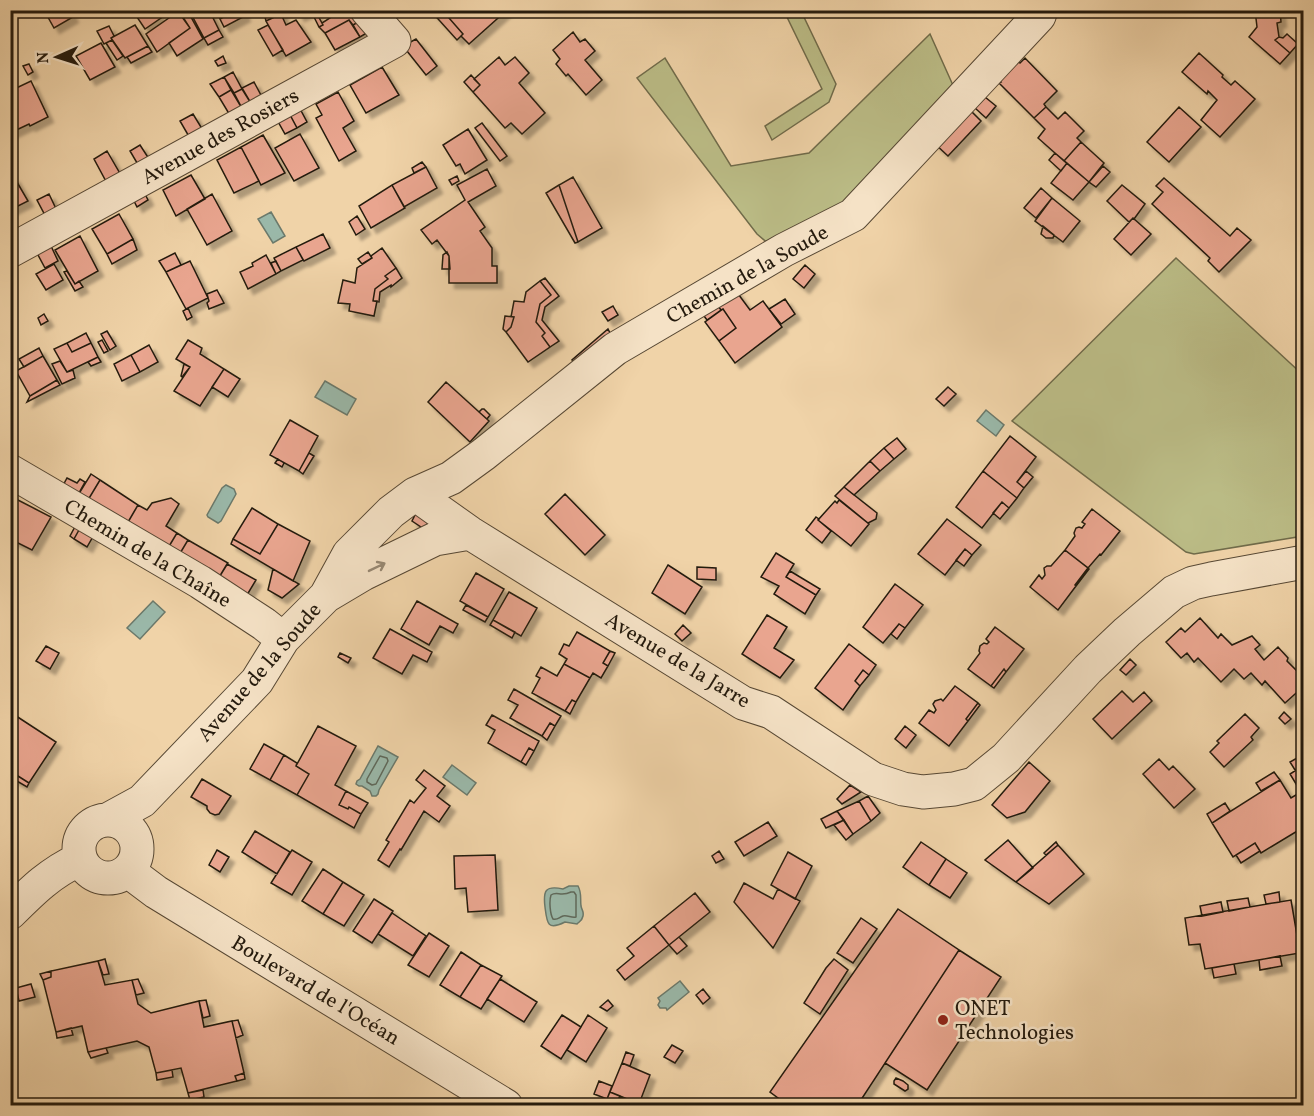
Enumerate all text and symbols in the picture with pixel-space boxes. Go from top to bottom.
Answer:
north arrow [27,27,87,87]
text: N [33,51,55,64]
street label: Avenue des Rosiers [137,82,305,193]
street label: Chemin de la Soude [661,219,834,332]
street label: Chemin de la Chaîne [58,493,236,616]
one-way arrow [368,561,385,573]
street label: Avenue de la Soude [191,597,329,749]
street label: Avenue de la Jarre [599,606,755,716]
street label: Boulevard de l'Océan [225,929,405,1053]
place label: ONET Technologies [955,995,1074,1048]
marker: ONET Technologies [936,1013,950,1027]

